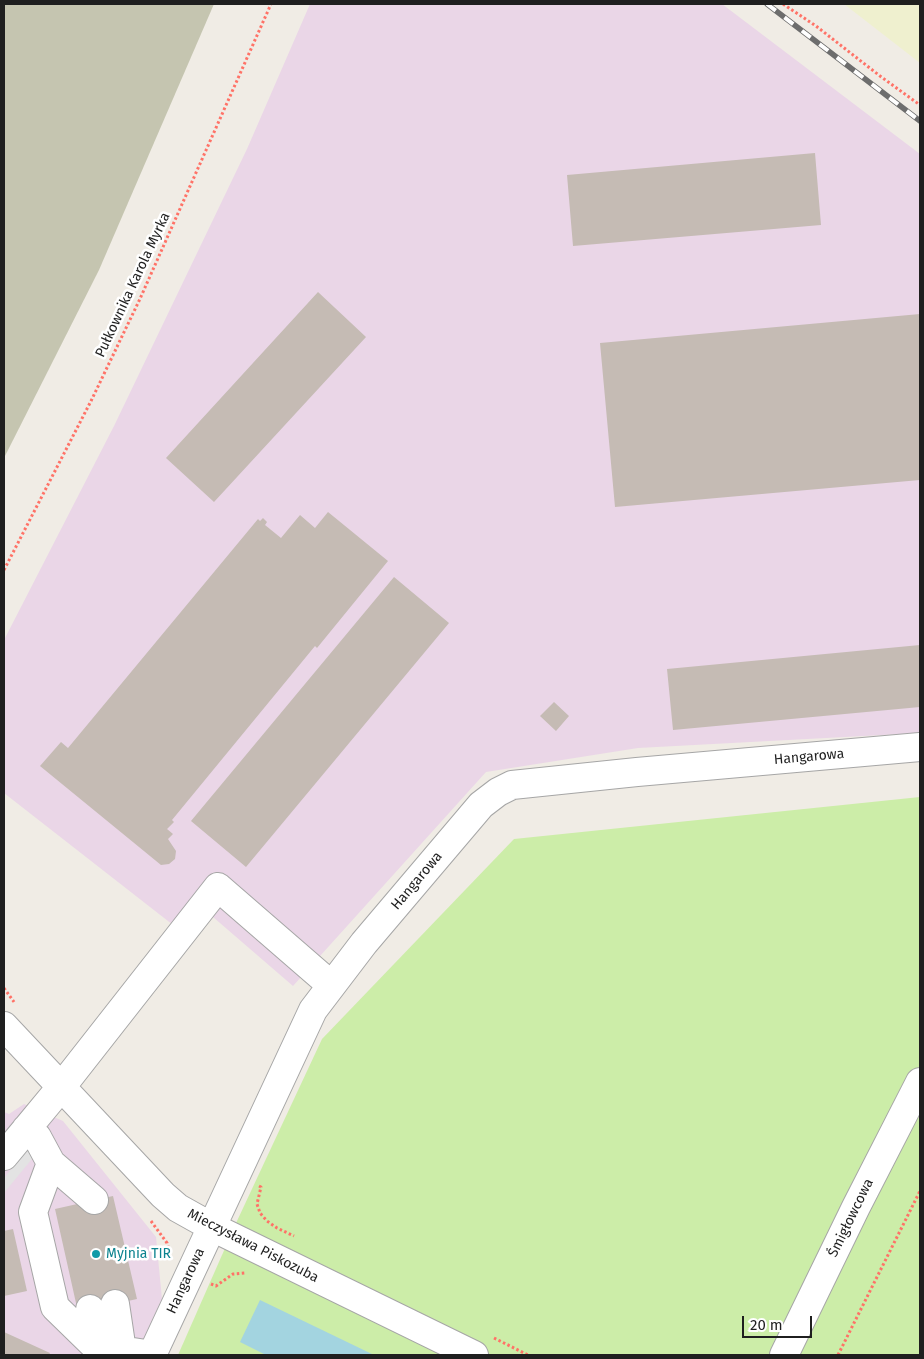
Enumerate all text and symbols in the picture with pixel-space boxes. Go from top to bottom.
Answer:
street label: Pułkownika Karola Myrka [92,210,174,360]
street label: Hangarowa [773,746,845,768]
street label: Hangarowa [388,849,446,913]
street label: Śmigłowcowa [825,1176,877,1260]
street label: Mieczysława Piskozuba [185,1206,321,1286]
street label: Hangarowa [163,1245,209,1317]
place label: Myjnia TIR [106,1246,171,1262]
marker: Myjnia TIR [90,1248,102,1260]
scale bar [744,1306,814,1338]
text: 20 m [750,1316,783,1334]

